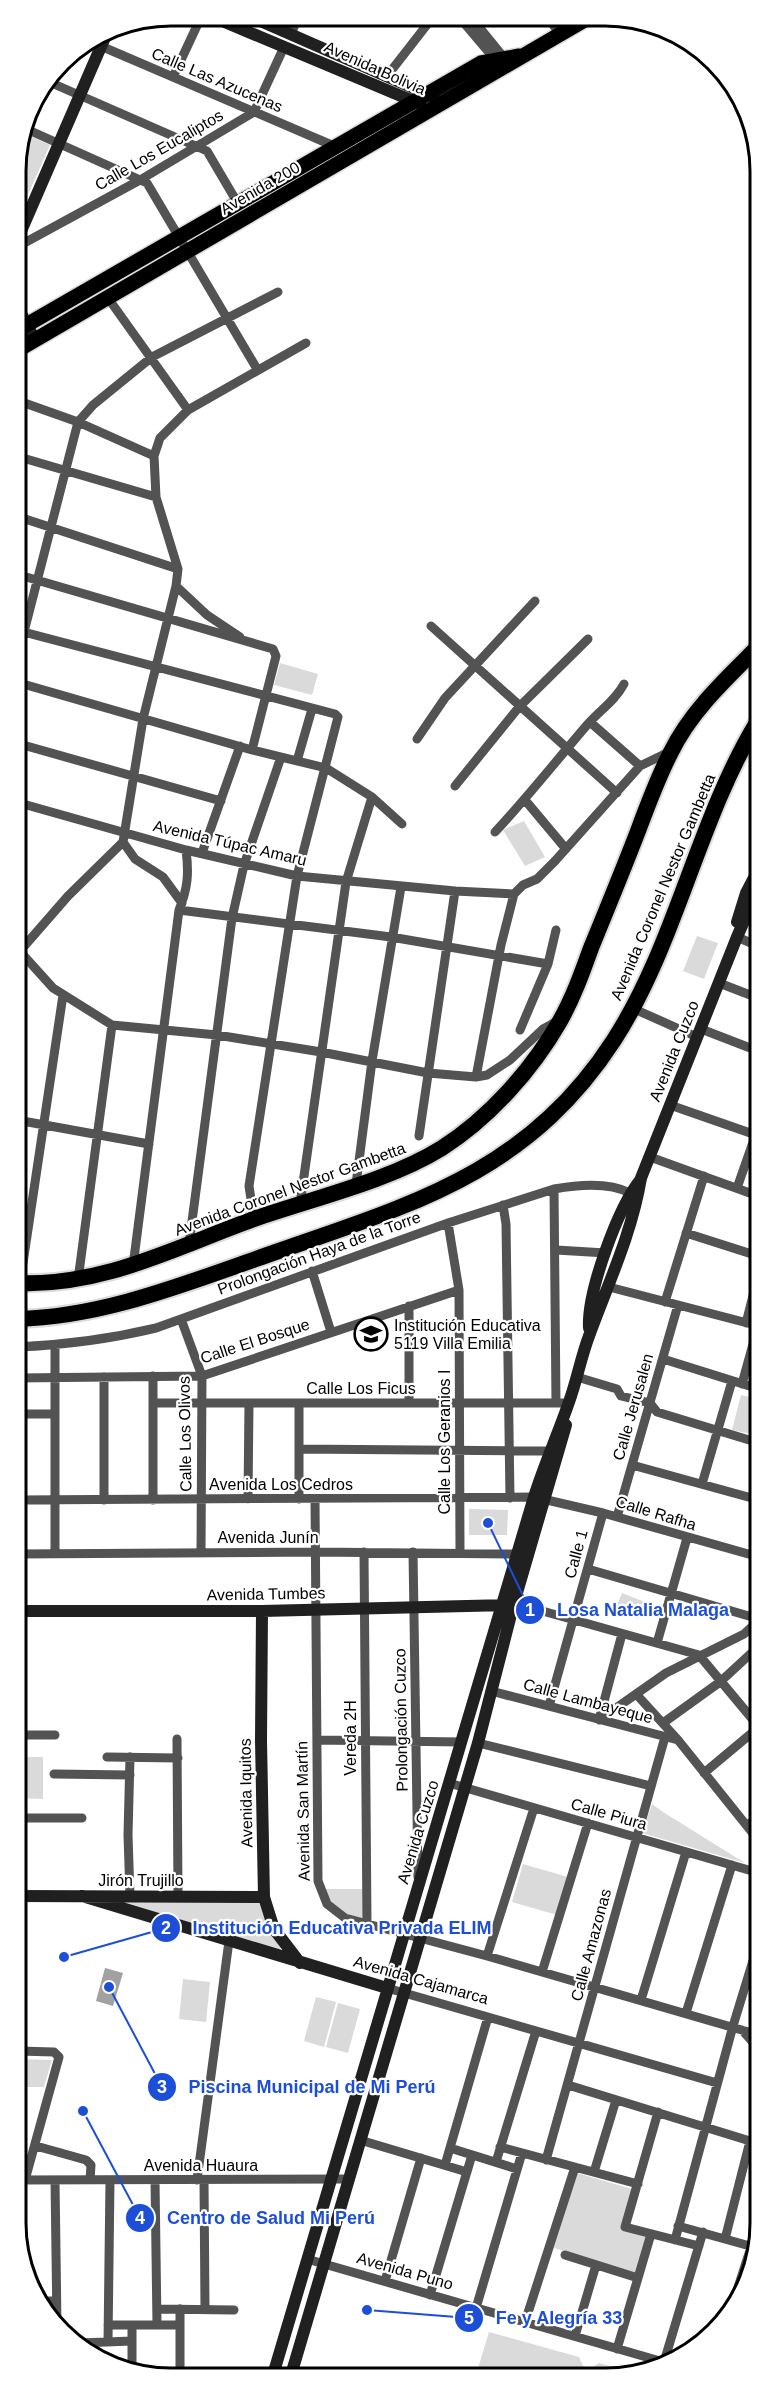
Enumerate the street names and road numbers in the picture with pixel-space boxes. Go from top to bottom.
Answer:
street label: Avenida Bolivia [322,38,428,98]
street label: Calle Las Azucenas [149,45,285,115]
street label: Calle Los Eucaliptos [92,106,226,194]
street label: Avenida 200 [217,158,303,218]
street label: Avenida Coronel Nestor Gambetta [607,771,719,1003]
street label: Avenida Túpac Amaru [152,817,308,869]
street label: Avenida Cuzco [646,998,702,1104]
street label: Avenida Coronel Nestor Gambetta [172,1139,408,1239]
street label: Prolongación Haya de la Torre [215,1208,423,1298]
street label: Calle El Bosque [198,1315,312,1367]
street label: Calle Jerusalen [610,1352,656,1462]
street label: Calle Los Geranios I [436,1370,453,1514]
street label: Calle Los Olivos [175,1376,195,1492]
street label: Calle Los Ficus [306,1380,416,1397]
street label: Avenida Los Cedros [209,1476,353,1493]
street label: Calle Rafha [614,1493,699,1533]
street label: Calle 1 [561,1528,591,1580]
street label: Avenida Junín [217,1529,319,1546]
street label: Avenida Tumbes [206,1584,326,1604]
street label: Prolongación Cuzco [391,1648,411,1792]
street label: Calle Lambayeque [521,1676,655,1727]
street label: Vereda 2H [342,1700,359,1776]
street label: Avenida Iquitos [237,1738,255,1848]
street label: Avenida San Martín [293,1741,313,1881]
street label: Avenida Cuzco [394,1778,442,1886]
street label: Calle Piura [569,1795,649,1833]
street label: Jirón Trujillo [98,1872,184,1889]
street label: Calle Amazonas [568,1887,614,2003]
street label: Avenida Cajamarca [352,1953,490,2007]
street label: Avenida Huaura [144,2157,258,2174]
street label: Avenida Puno [355,2249,455,2293]

